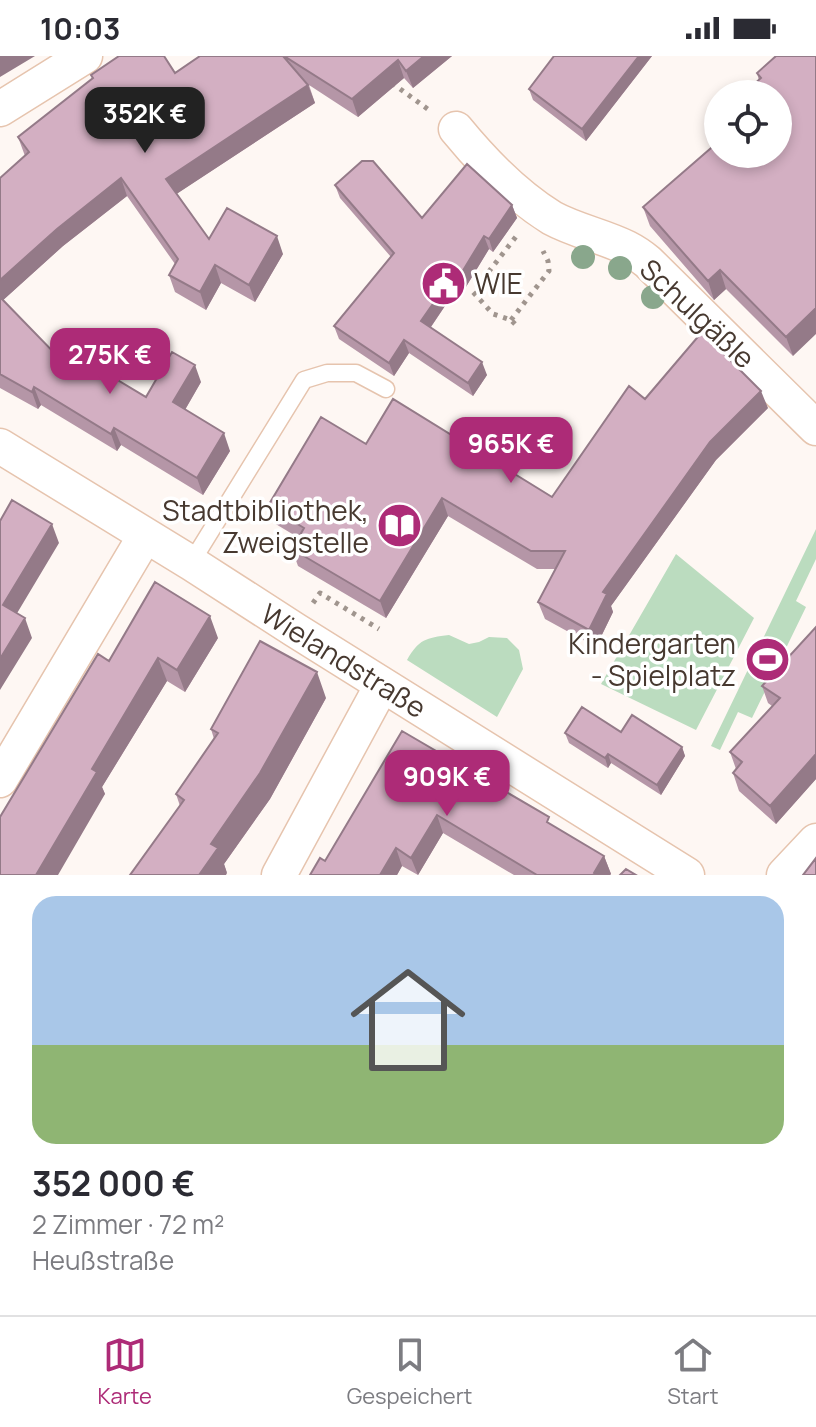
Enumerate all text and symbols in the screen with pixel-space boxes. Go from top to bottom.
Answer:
text: 10:03 [40,8,120,49]
map controls [704,80,792,168]
button: locate [704,80,792,168]
pin: 352K € [80,87,210,155]
text: 352K € [103,95,187,131]
street label: Schulgäßle [632,250,764,376]
public building icon: WIE [419,259,467,307]
place label: WIE [474,264,523,302]
pin: 275K € [45,328,175,396]
text: 275K € [68,336,152,372]
pin: 965K € [446,417,576,485]
text: 965K € [468,425,554,461]
place label: Stadtbibliothek, Zweigstelle [162,491,369,561]
library icon: Stadtbibliothek, Zweigstelle [376,502,424,550]
street label: Wielandstraße [254,594,434,726]
place label: Kindergarten - Spielplatz [568,624,736,694]
sports icon: Kindergarten - Spielplatz [743,635,791,683]
pin: 909K € [382,750,512,818]
text: 909K € [403,758,491,794]
icon: home [336,948,480,1092]
text: 352 000 € [32,1160,195,1206]
text: 2 Zimmer · 72 m² [32,1206,224,1242]
text: Heußstraße [32,1242,174,1278]
tab: Karte [97,1333,152,1411]
tab: Gespeichert [347,1333,472,1411]
tab: Start [667,1333,719,1411]

